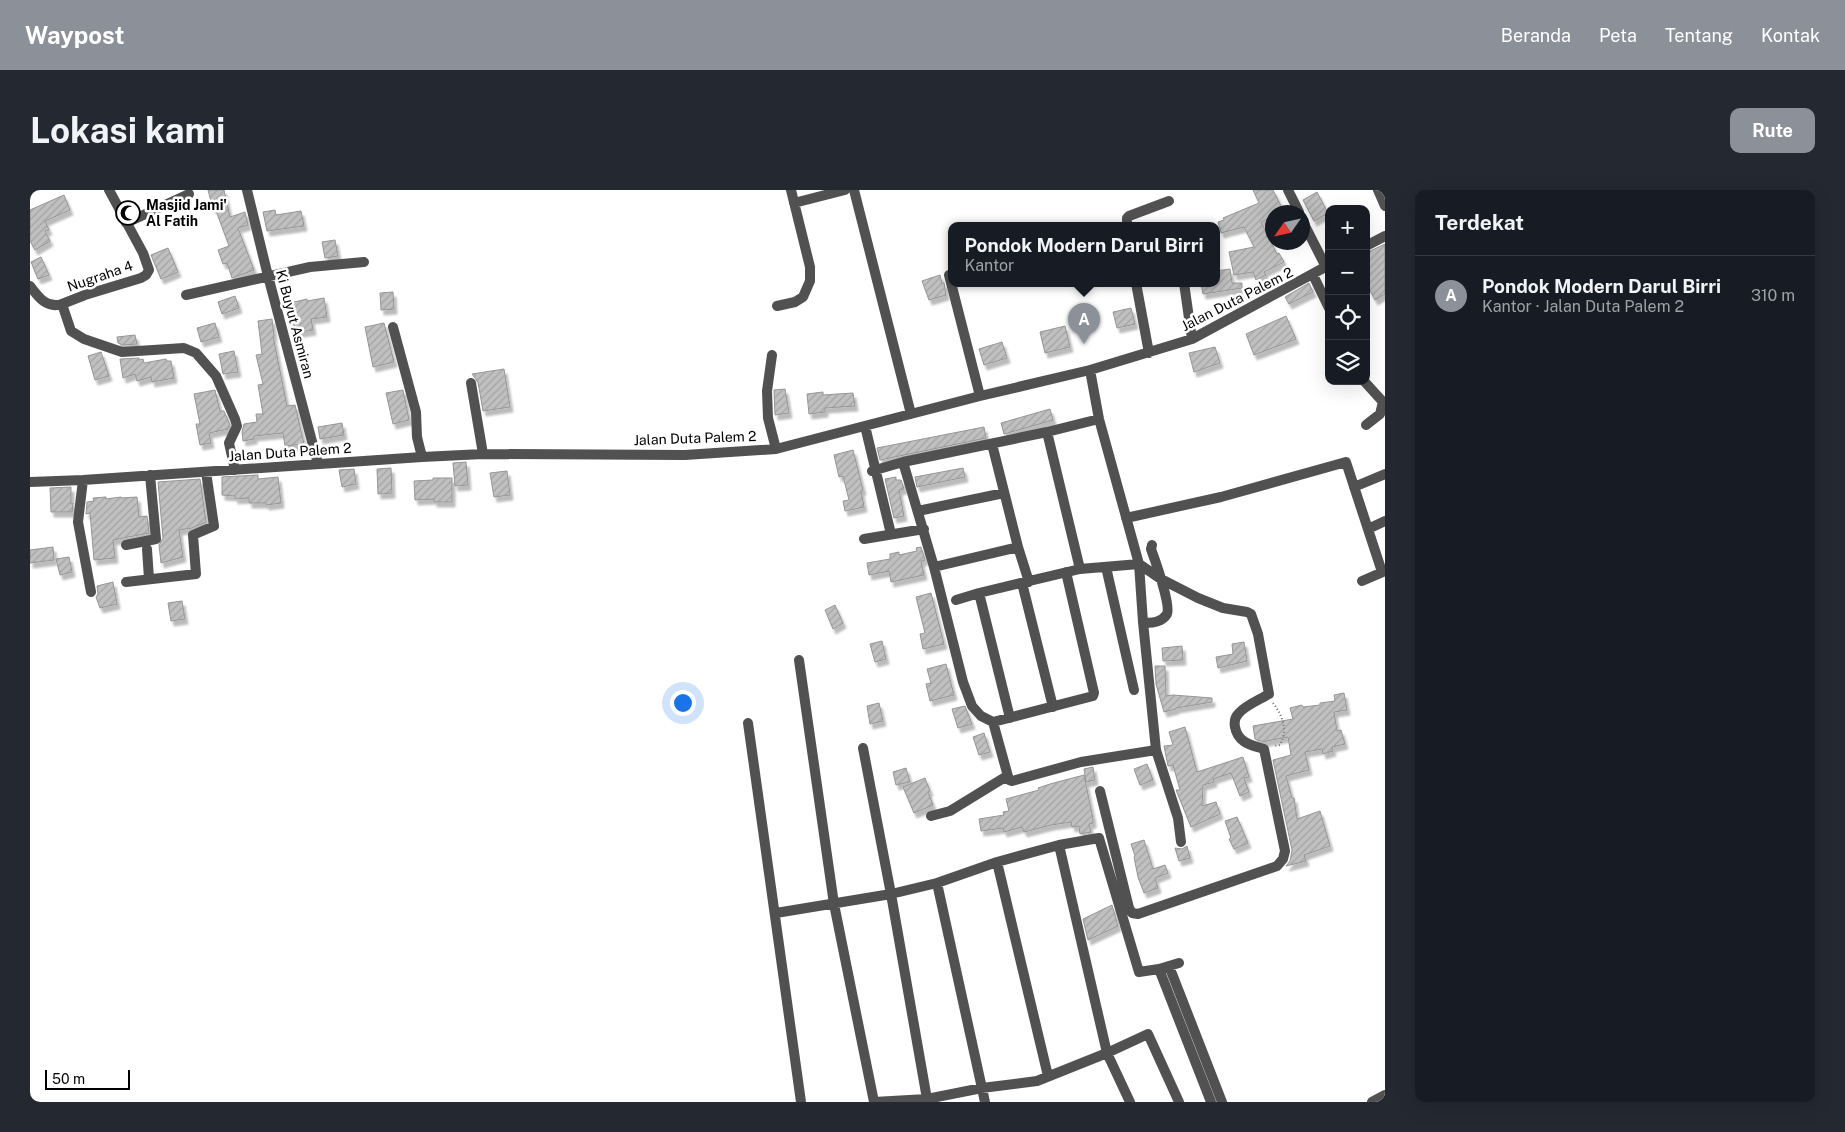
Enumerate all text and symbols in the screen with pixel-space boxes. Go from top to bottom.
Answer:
text: Waypost [25,21,125,49]
text: Beranda [1501,25,1571,46]
text: Peta [1599,25,1637,46]
text: Tentang [1665,25,1733,46]
text: Kontak [1761,25,1820,46]
button: Rute [1730,108,1815,153]
text: Lokasi kami [30,110,225,151]
place label: Masjid Jami' Al Fatih [146,197,227,229]
mosque icon: Masjid Jami' Al Fatih [115,200,141,226]
north arrow [1265,205,1310,250]
map controls [1325,205,1370,385]
button: + [1325,205,1370,250]
text: Terdekat [1435,210,1524,235]
popup [948,222,1220,287]
text: Pondok Modern Darul Birri [964,234,1204,256]
button: − [1325,250,1370,295]
text: Kantor [964,256,1014,275]
street label: Nugraha 4 [65,257,135,295]
street label: Jalan Duta Palem 2 [1179,264,1295,334]
street label: Ki Buyut Asmiran [273,268,317,380]
text: Pondok Modern Darul Birri [1482,275,1721,297]
text: A [1445,286,1457,305]
text: 310 m [1751,286,1795,305]
button: locate [1325,295,1370,340]
text: Kantor · Jalan Duta Palem 2 [1482,297,1684,316]
pin: A [1068,303,1100,344]
button: layers [1325,340,1370,385]
street label: Jalan Duta Palem 2 [633,428,757,448]
street label: Jalan Duta Palem 2 [228,440,352,464]
your location [670,690,696,716]
scale bar [45,1067,130,1090]
text: 50 m [52,1071,85,1087]

